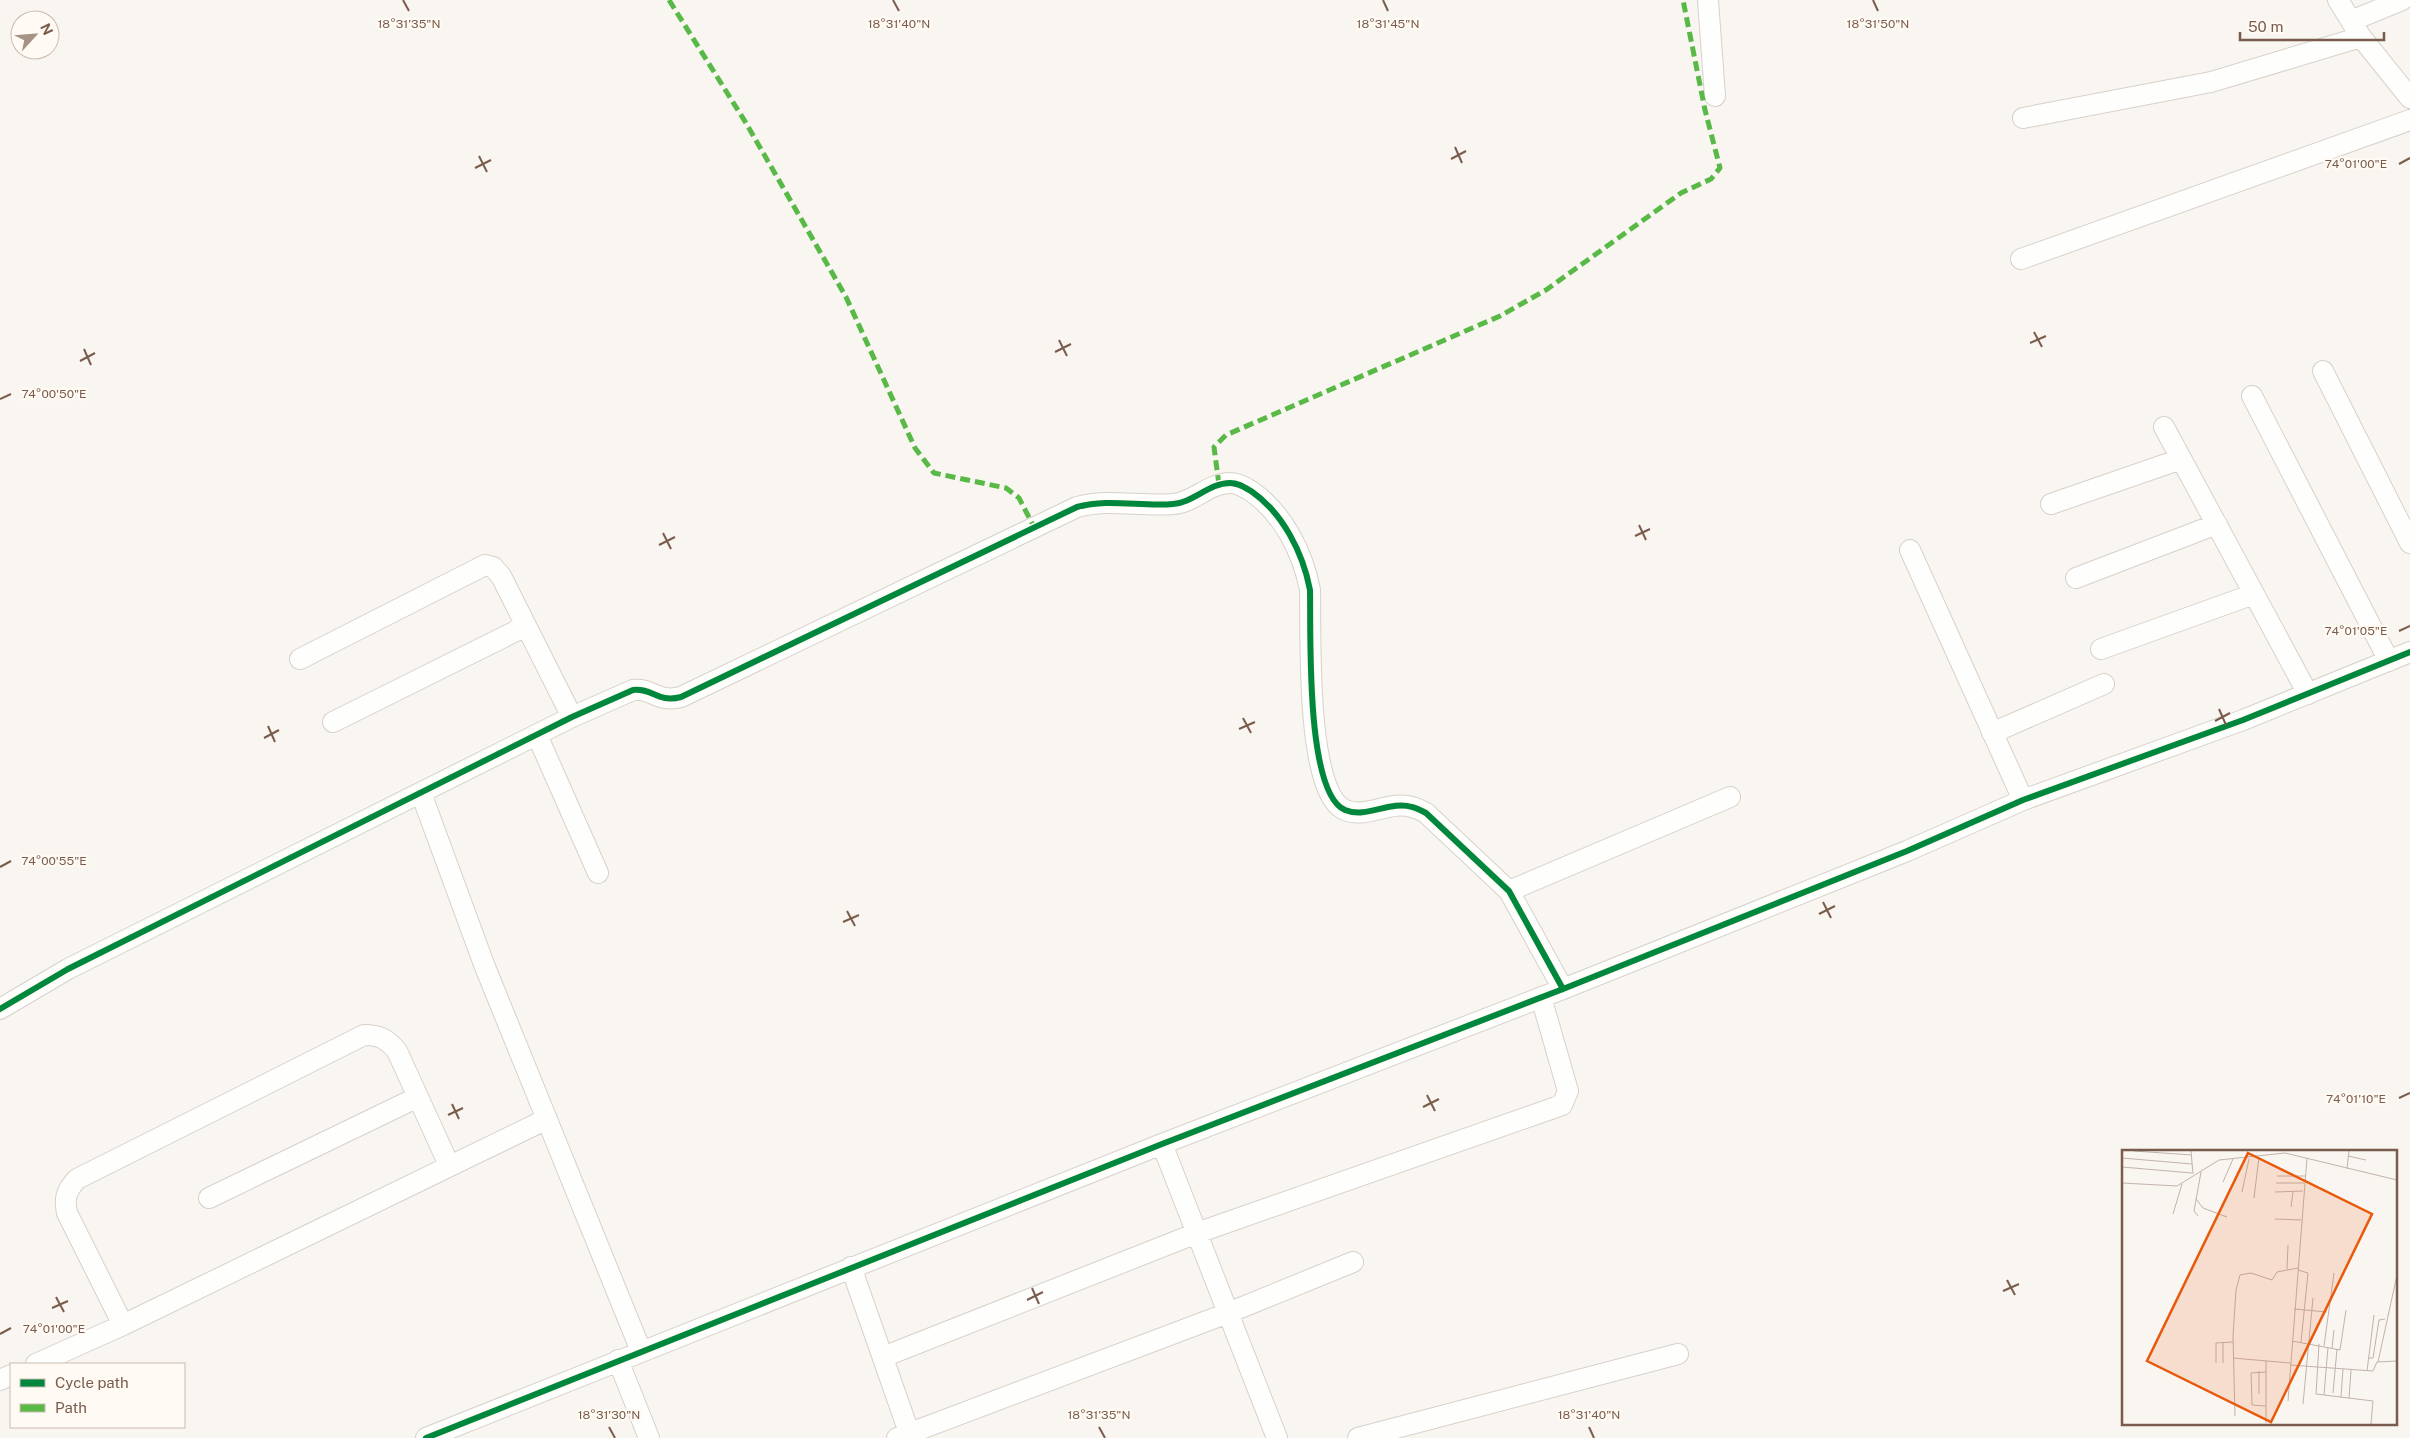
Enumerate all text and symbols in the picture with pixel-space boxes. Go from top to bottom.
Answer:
north arrow [10,10,60,60]
scale bar [2240,10,2384,42]
text: 18°31'35"N [377,17,441,31]
text: 18°31'40"N [868,17,930,31]
text: 18°31'45"N [1357,17,1419,31]
text: 18°31'50"N [1847,17,1909,31]
text: 50 m [2248,18,2283,35]
text: N [37,21,56,38]
text: 74°01'00"E [2325,157,2387,171]
text: 74°00'50"E [21,387,87,401]
text: 74°01'05"E [2325,624,2387,638]
text: 74°00'55"E [21,854,87,868]
text: 74°01'10"E [2326,1092,2386,1106]
inset map [2122,1150,2398,1426]
text: 74°01'00"E [23,1322,85,1336]
legend [10,1363,185,1428]
text: Cycle path [55,1374,129,1391]
text: Path [55,1399,87,1416]
text: 18°31'30"N [578,1408,640,1422]
text: 18°31'35"N [1067,1408,1131,1422]
text: 18°31'40"N [1558,1408,1620,1422]

